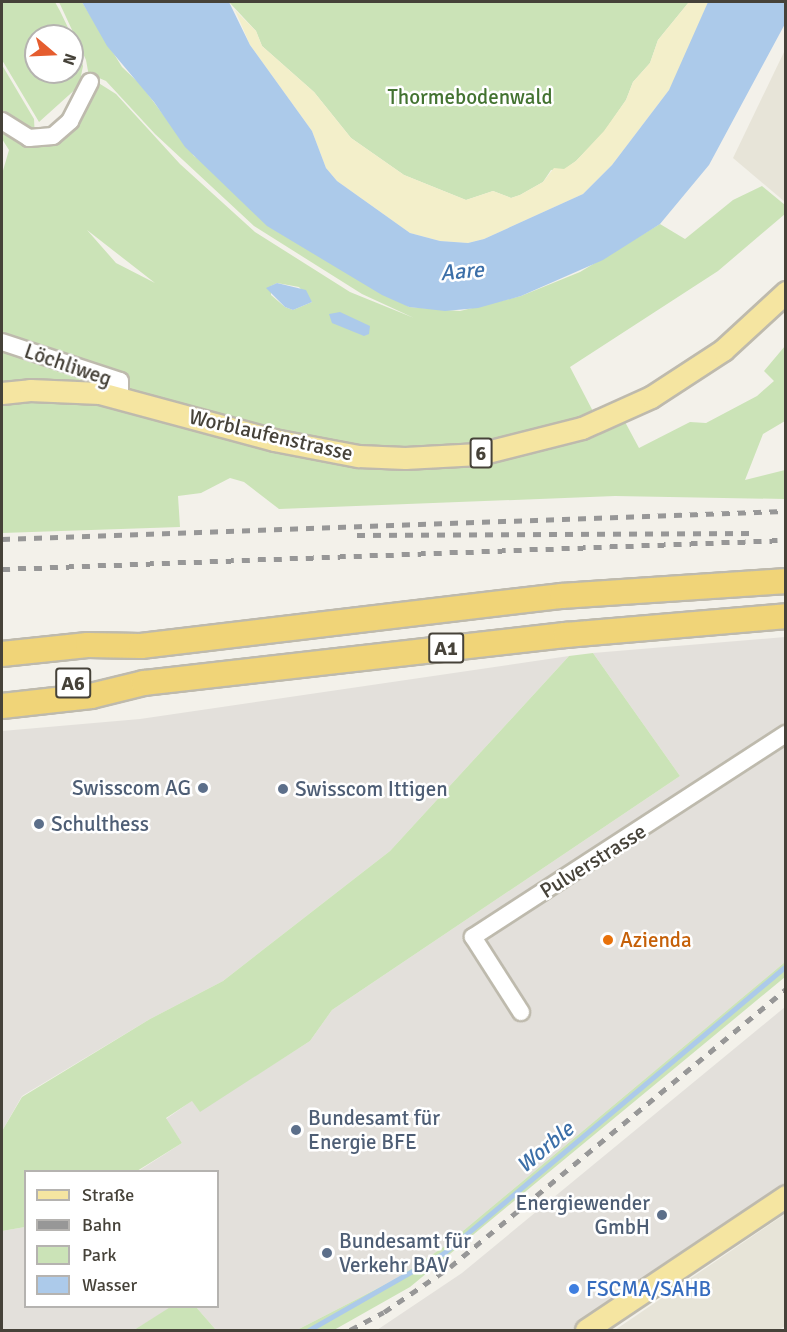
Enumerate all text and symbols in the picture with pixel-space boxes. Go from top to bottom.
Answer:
north arrow [24,24,84,84]
text: N [58,51,80,68]
park label: Thormebodenwald [387,84,553,110]
water label: Aare [439,256,485,286]
street label: Löchliweg [21,338,115,392]
street label: Worblaufenstrasse [187,404,355,466]
road number: 6 [469,436,493,470]
road number: A1 [428,631,464,665]
road number: A6 [55,666,91,700]
place label: Swisscom AG [72,775,191,801]
place label: Swisscom Ittigen [295,776,448,802]
marker: Swisscom AG [196,781,210,795]
marker: Swisscom Ittigen [276,782,290,796]
place label: Schulthess [51,811,149,837]
marker: Schulthess [32,817,46,831]
street label: Pulverstrasse [535,818,651,904]
place label: Azienda [620,927,692,953]
marker: Azienda [601,933,615,947]
place label: Bundesamt für Energie BFE [308,1105,440,1155]
water label: Worble [511,1116,579,1178]
marker: Bundesamt für Energie BFE [289,1123,303,1137]
legend [24,1170,219,1308]
text: Straße [82,1184,134,1206]
place label: Energiewender GmbH [515,1190,650,1240]
marker: Energiewender GmbH [655,1208,669,1222]
text: Bahn [82,1214,122,1236]
place label: Bundesamt für Verkehr BAV [339,1228,471,1278]
text: Park [82,1244,117,1266]
marker: Bundesamt für Verkehr BAV [320,1246,334,1260]
text: Wasser [82,1274,137,1296]
place label: FSCMA/SAHB [586,1276,711,1302]
marker: FSCMA/SAHB [567,1282,581,1296]

